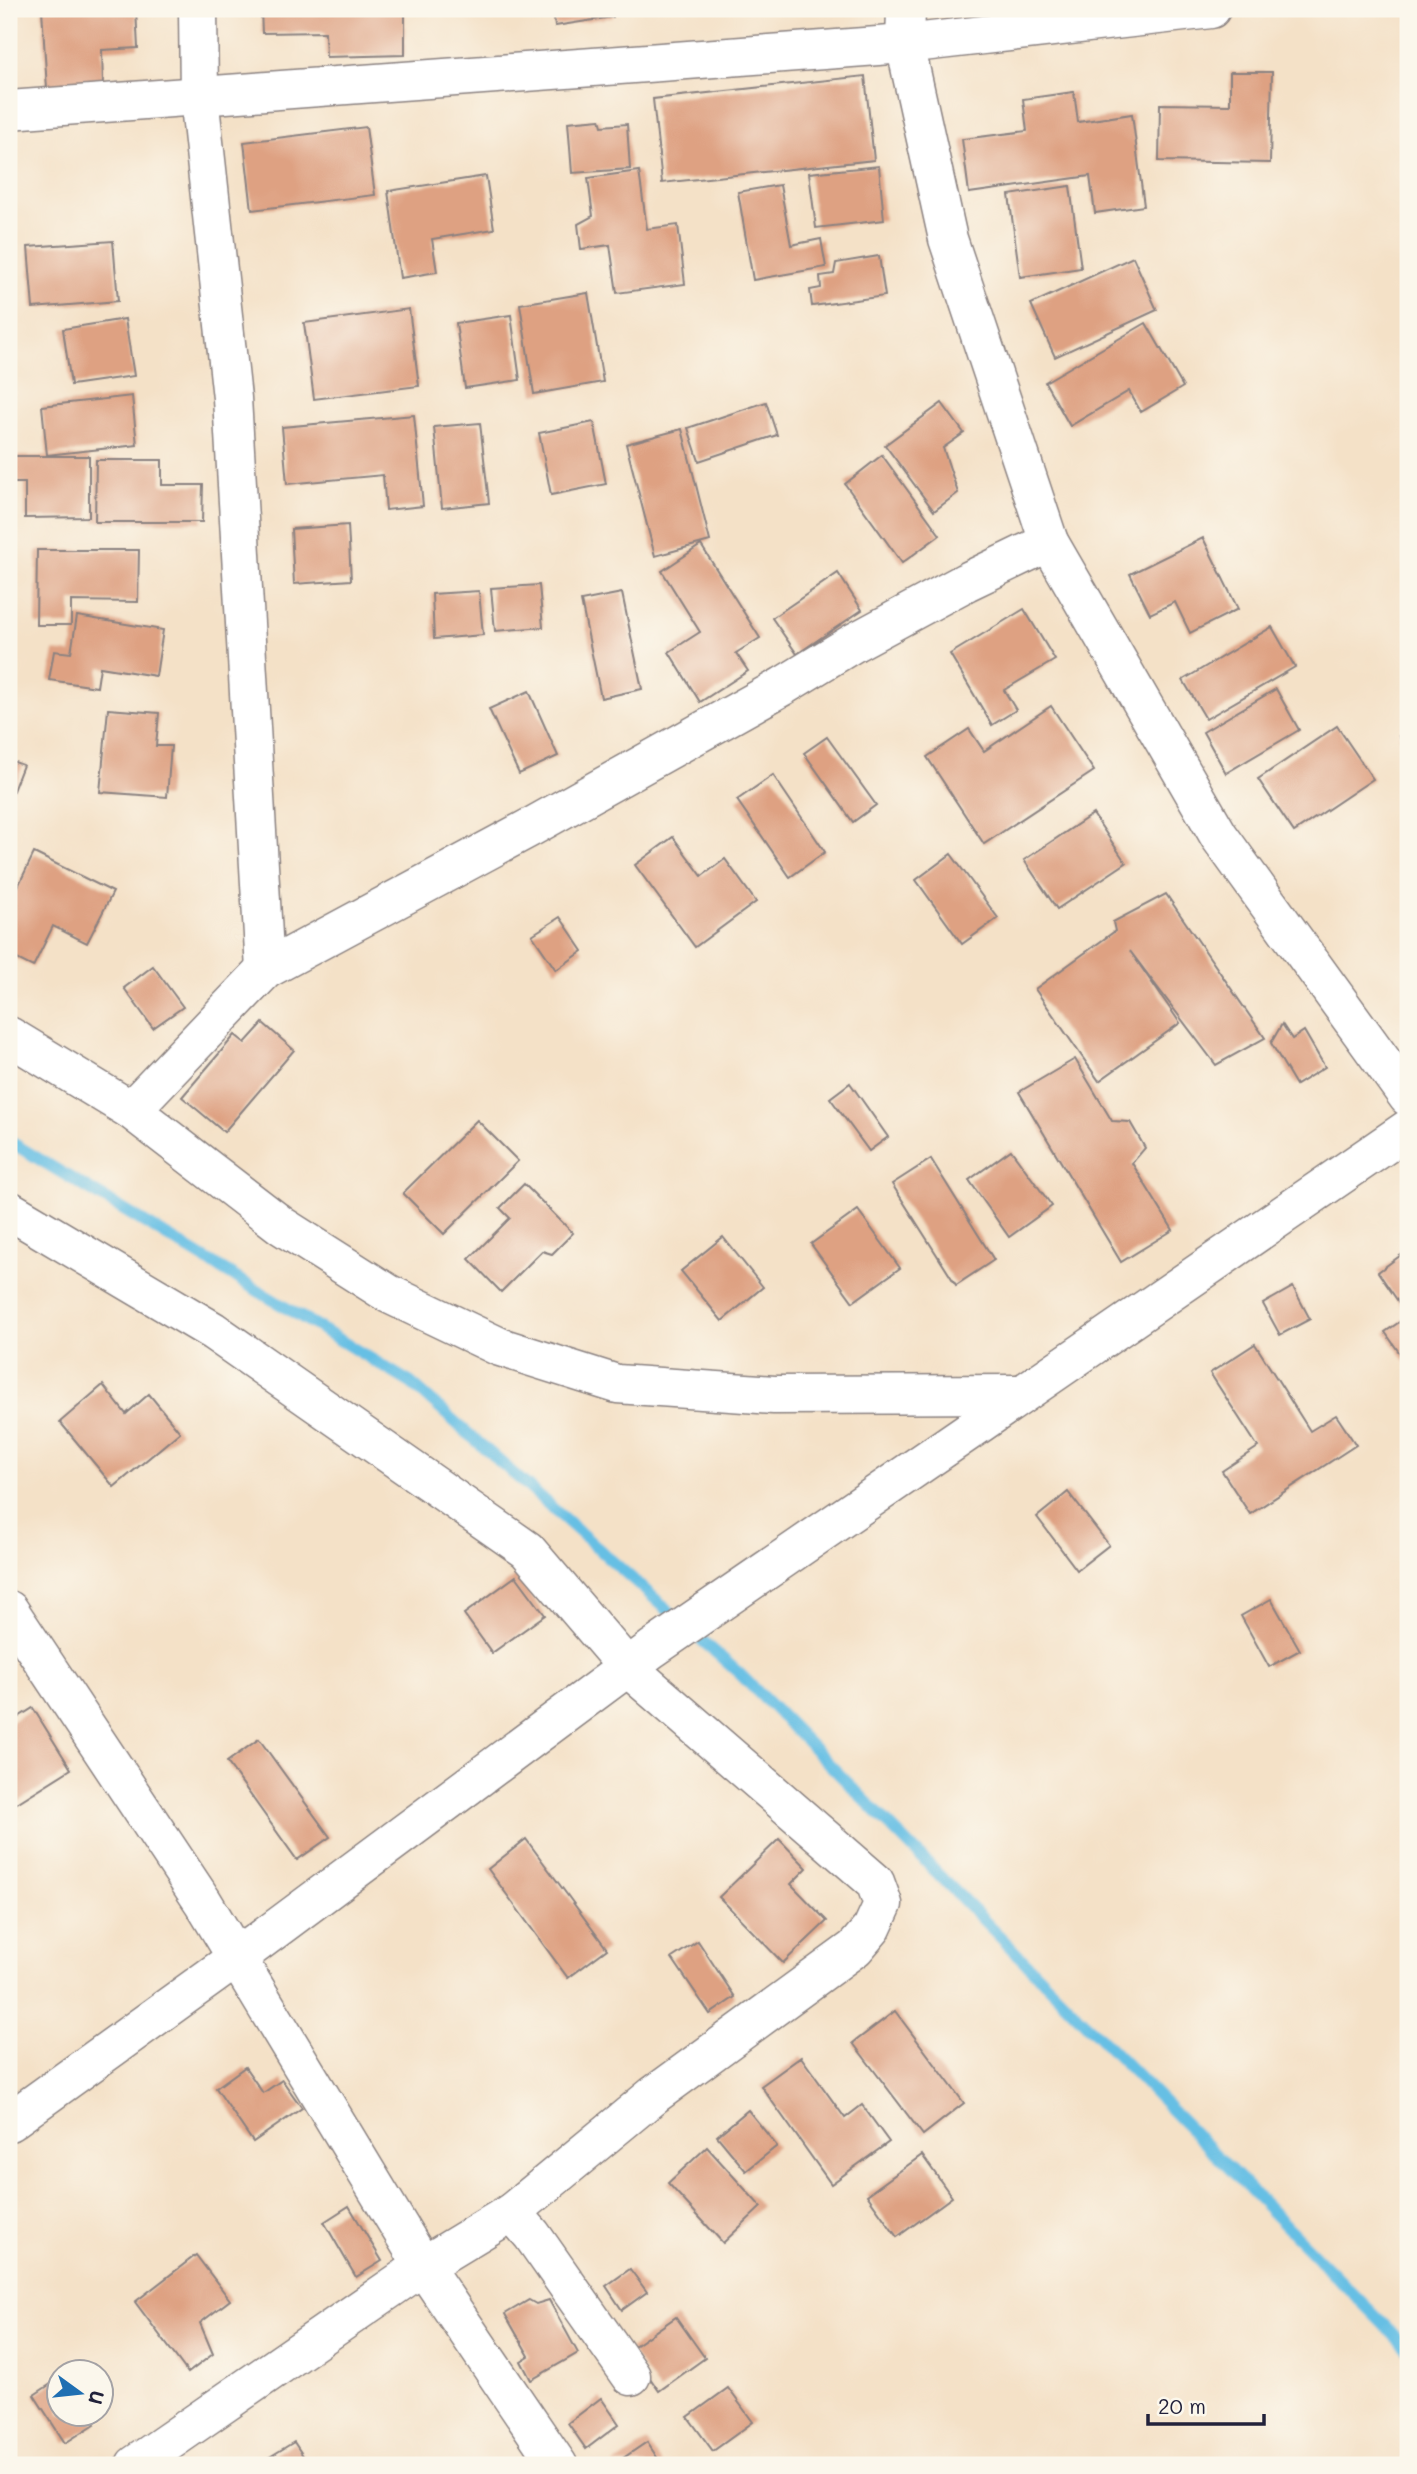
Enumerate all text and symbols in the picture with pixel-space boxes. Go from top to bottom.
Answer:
north arrow [46,2358,116,2428]
scale bar [1148,2383,1263,2427]
text: U [83,2388,111,2407]
text: 20 m [1158,2392,1206,2419]

